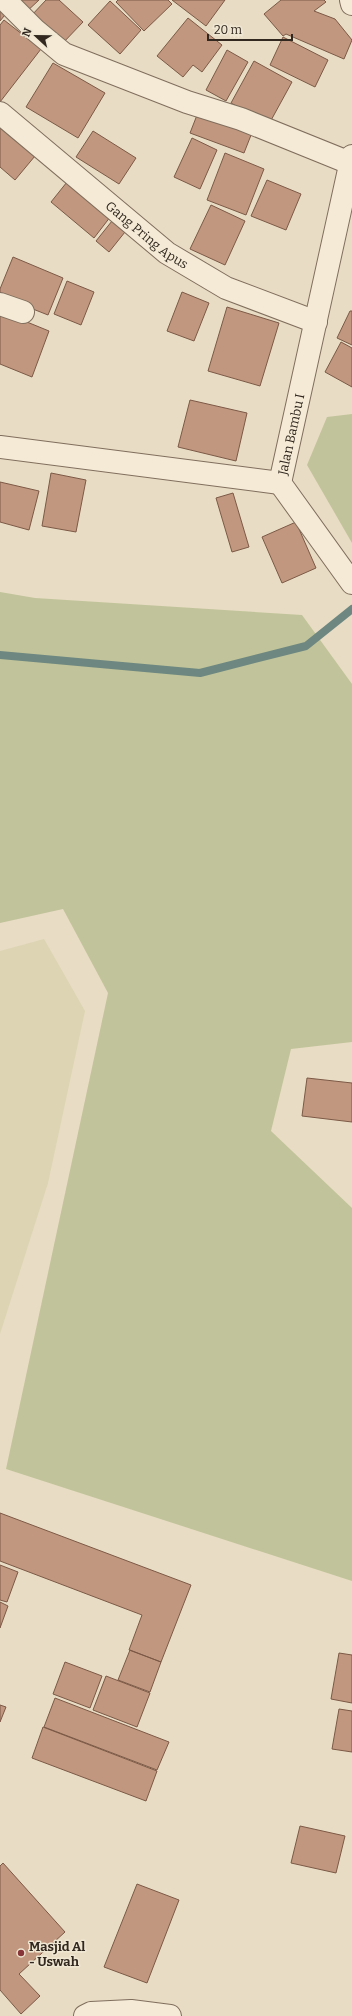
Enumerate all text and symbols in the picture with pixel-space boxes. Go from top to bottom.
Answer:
north arrow [16,16,56,56]
scale bar [208,16,292,42]
text: 20 m [214,23,243,37]
text: N [20,26,35,39]
street label: Gang Pring Apus [103,198,191,272]
street label: Jalan Bambu I [275,392,308,477]
place label: Masjid Al - Uswah [29,1939,85,1969]
marker: Masjid Al - Uswah [16,1948,26,1958]

